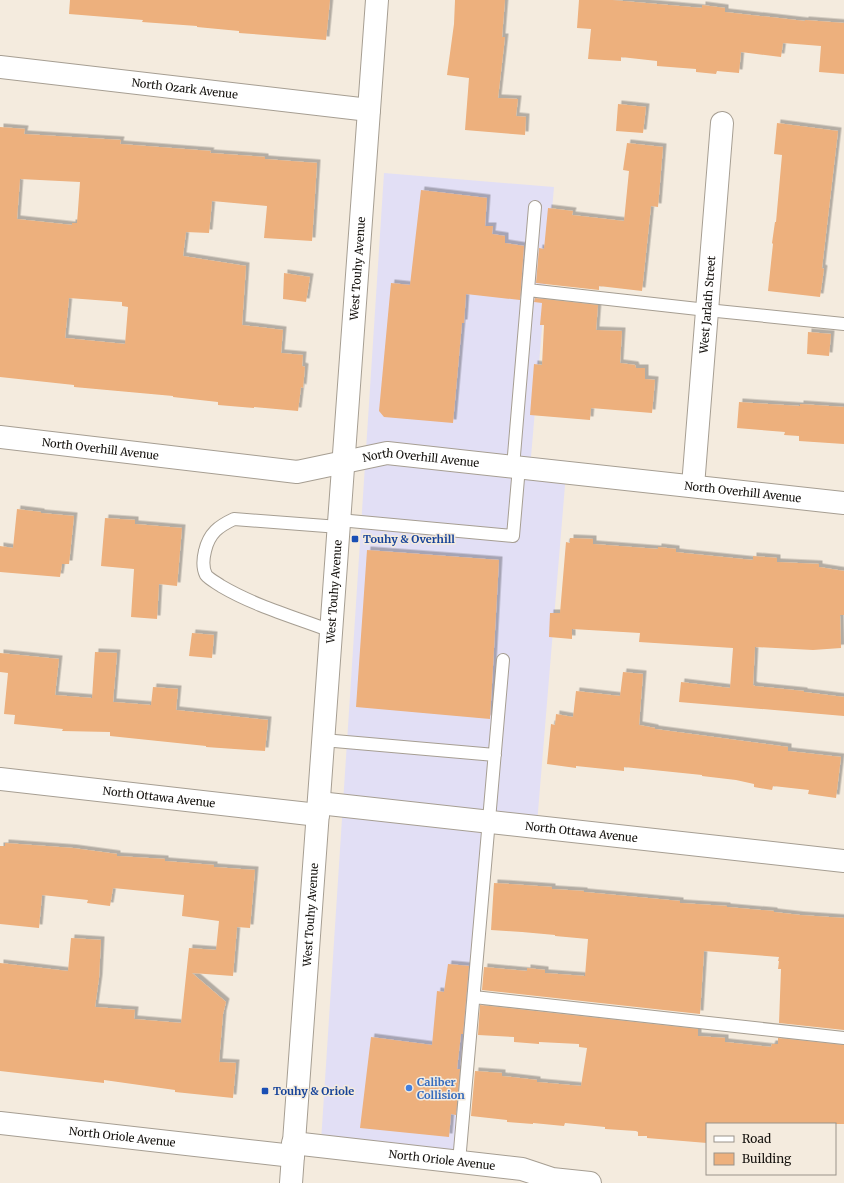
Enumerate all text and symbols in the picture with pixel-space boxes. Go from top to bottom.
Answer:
street label: North Ozark Avenue [131,75,239,102]
street label: West Touhy Avenue [347,216,368,322]
street label: West Jarlath Street [697,255,718,355]
street label: North Overhill Avenue [41,435,160,463]
street label: North Overhill Avenue [361,446,480,470]
street label: North Overhill Avenue [684,479,802,505]
place label: Touhy & Overhill [363,532,455,546]
marker: Touhy & Overhill [350,534,360,544]
street label: West Touhy Avenue [323,539,345,645]
street label: North Ottawa Avenue [102,784,216,810]
street label: North Ottawa Avenue [524,819,639,845]
street label: West Touhy Avenue [300,862,321,968]
place label: Caliber Collision [417,1075,465,1102]
marker: Caliber Collision [404,1083,414,1093]
place label: Touhy & Oriole [273,1084,354,1098]
marker: Touhy & Oriole [260,1086,270,1096]
legend [706,1123,836,1175]
street label: North Oriole Avenue [68,1124,177,1150]
text: Road [742,1131,771,1146]
street label: North Oriole Avenue [388,1147,496,1173]
text: Building [742,1151,792,1166]

